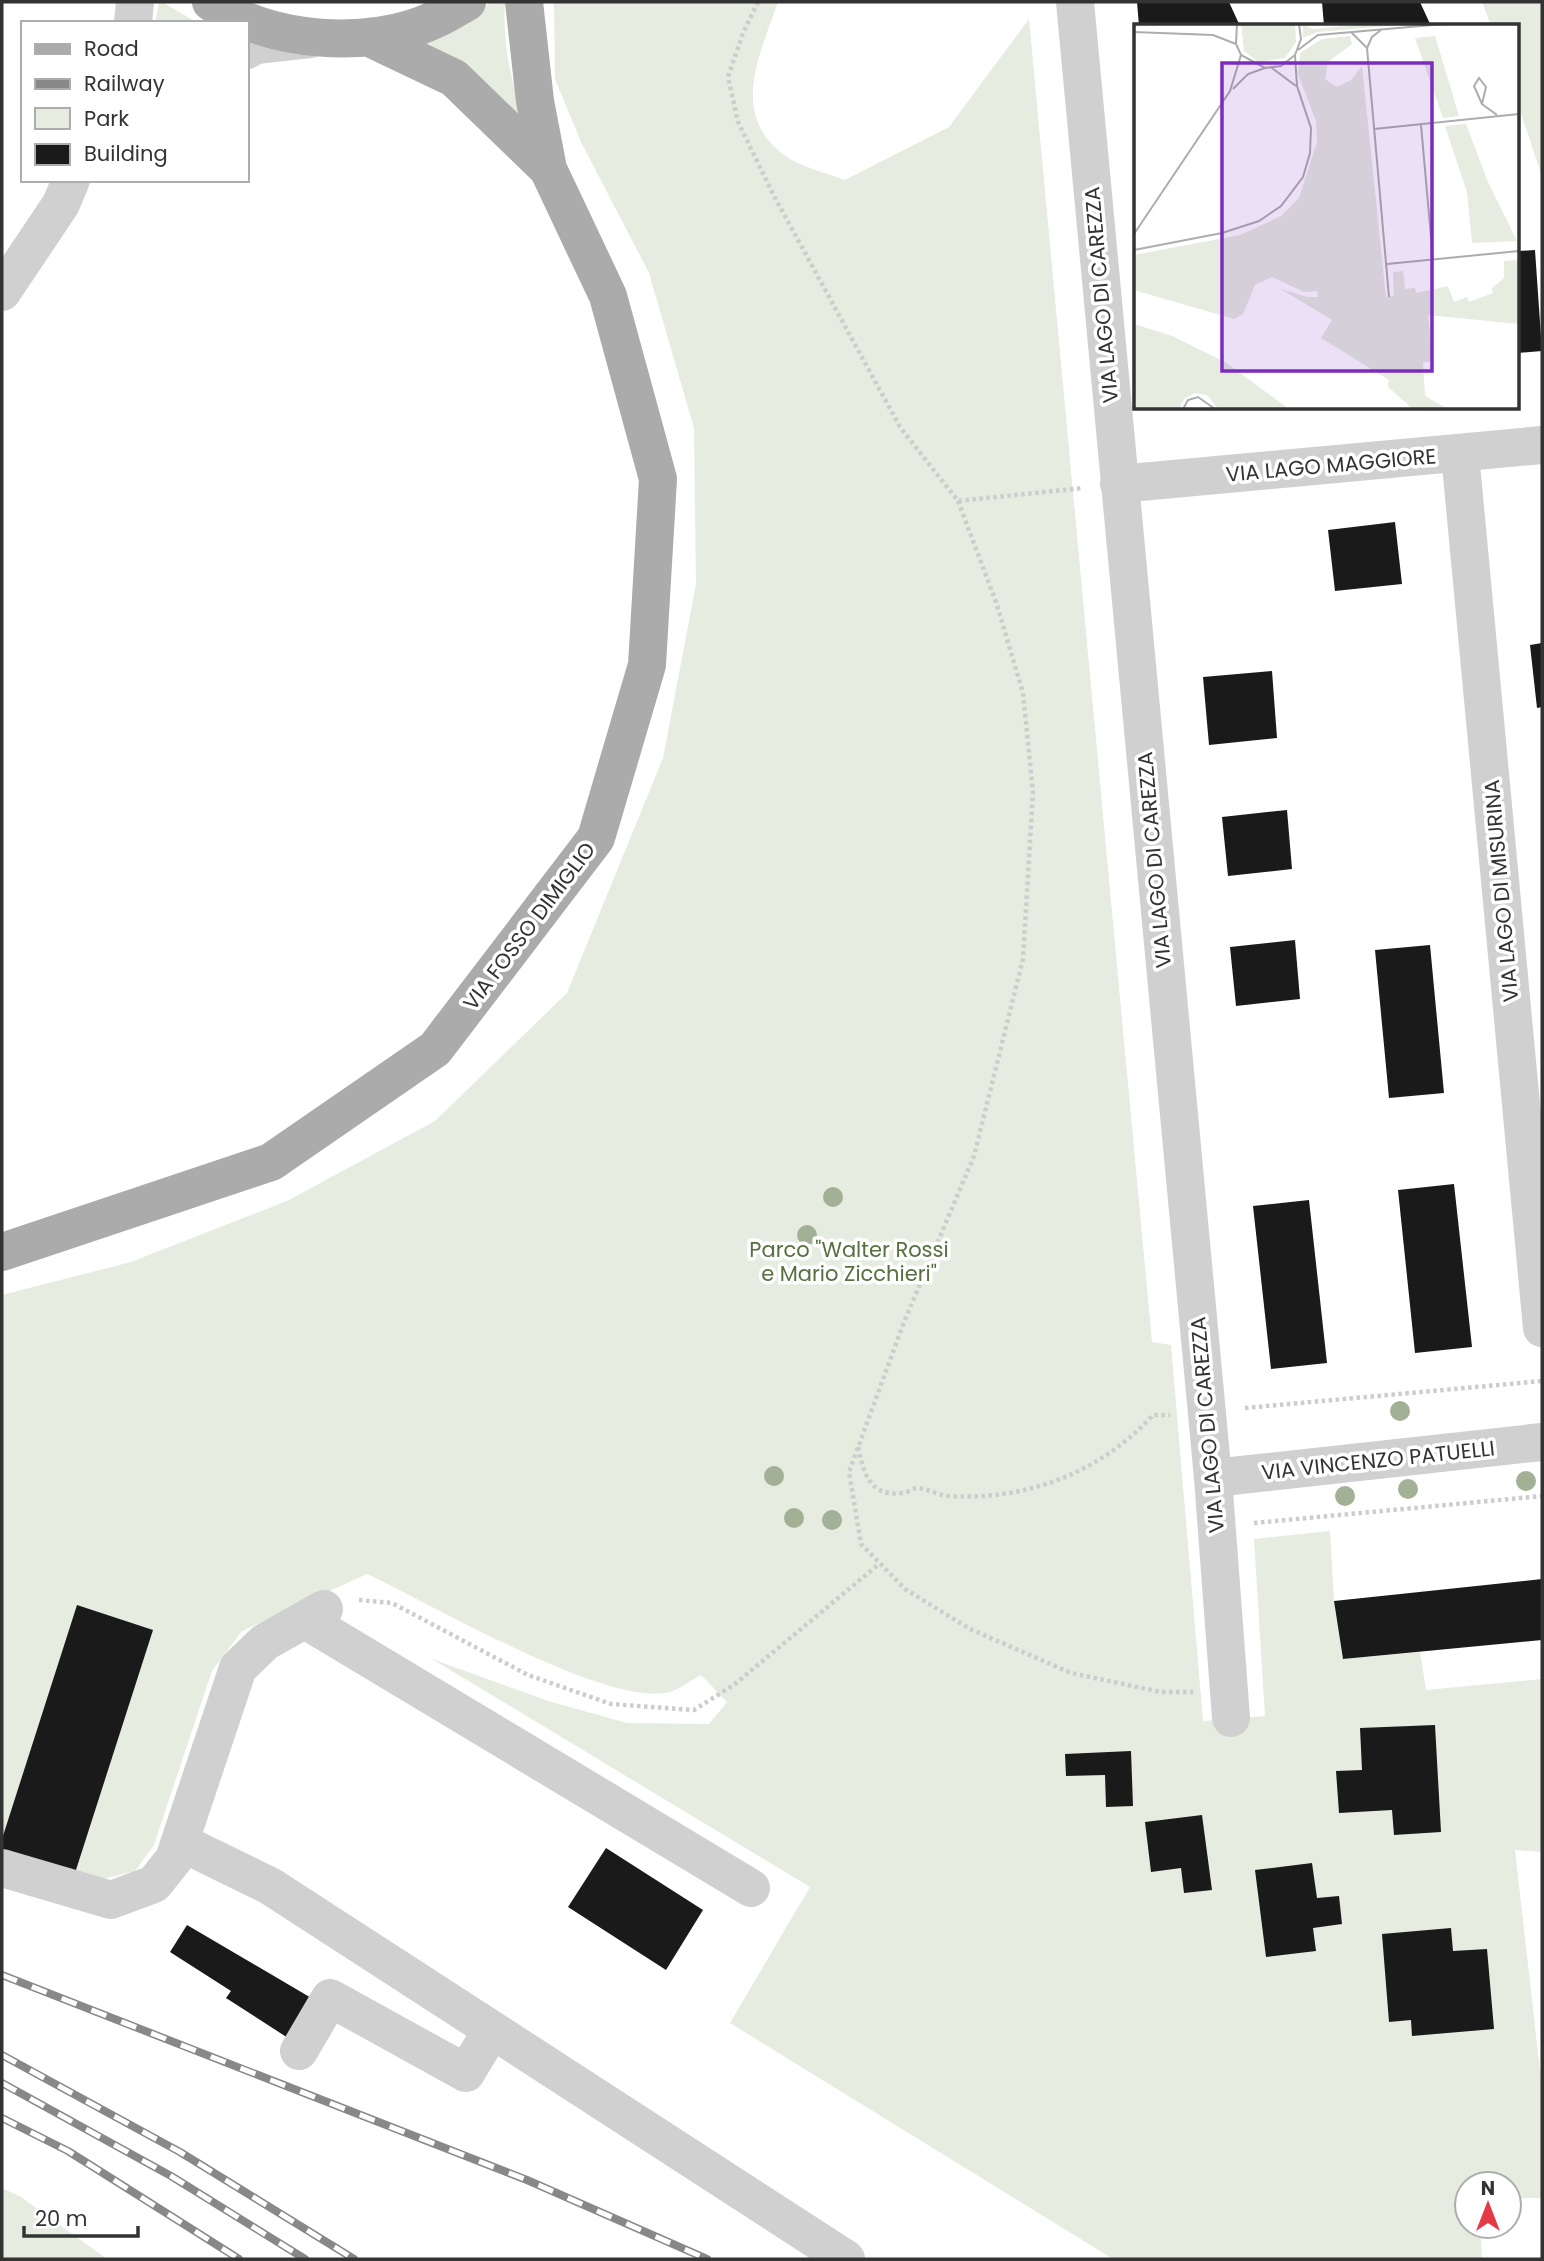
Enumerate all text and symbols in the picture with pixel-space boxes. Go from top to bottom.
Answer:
legend [21,21,248,182]
inset map [1134,24,1520,410]
text: Road [84,34,139,63]
text: Railway [84,69,165,98]
text: Park [84,104,129,133]
text: Building [84,139,168,168]
street label: VIA LAGO DI CAREZZA [1077,186,1125,404]
street label: VIA LAGO MAGGIORE [1225,441,1437,489]
street label: VIA LAGO DI CAREZZA [1130,751,1178,969]
street label: VIA LAGO DI MISURINA [1477,779,1525,1003]
street label: VIA FOSSO DIMIGLIO [456,836,602,1016]
park label: Parco "Walter Rossi e Mario Zicchieri" [749,1235,949,1288]
street label: VIA LAGO DI CAREZZA [1183,1316,1231,1534]
street label: VIA VINCENZO PATUELLI [1260,1433,1496,1487]
north arrow [1453,2170,1523,2240]
text: N [1481,2175,1495,2202]
scale bar [24,2194,138,2238]
text: 20 m [35,2204,88,2233]

